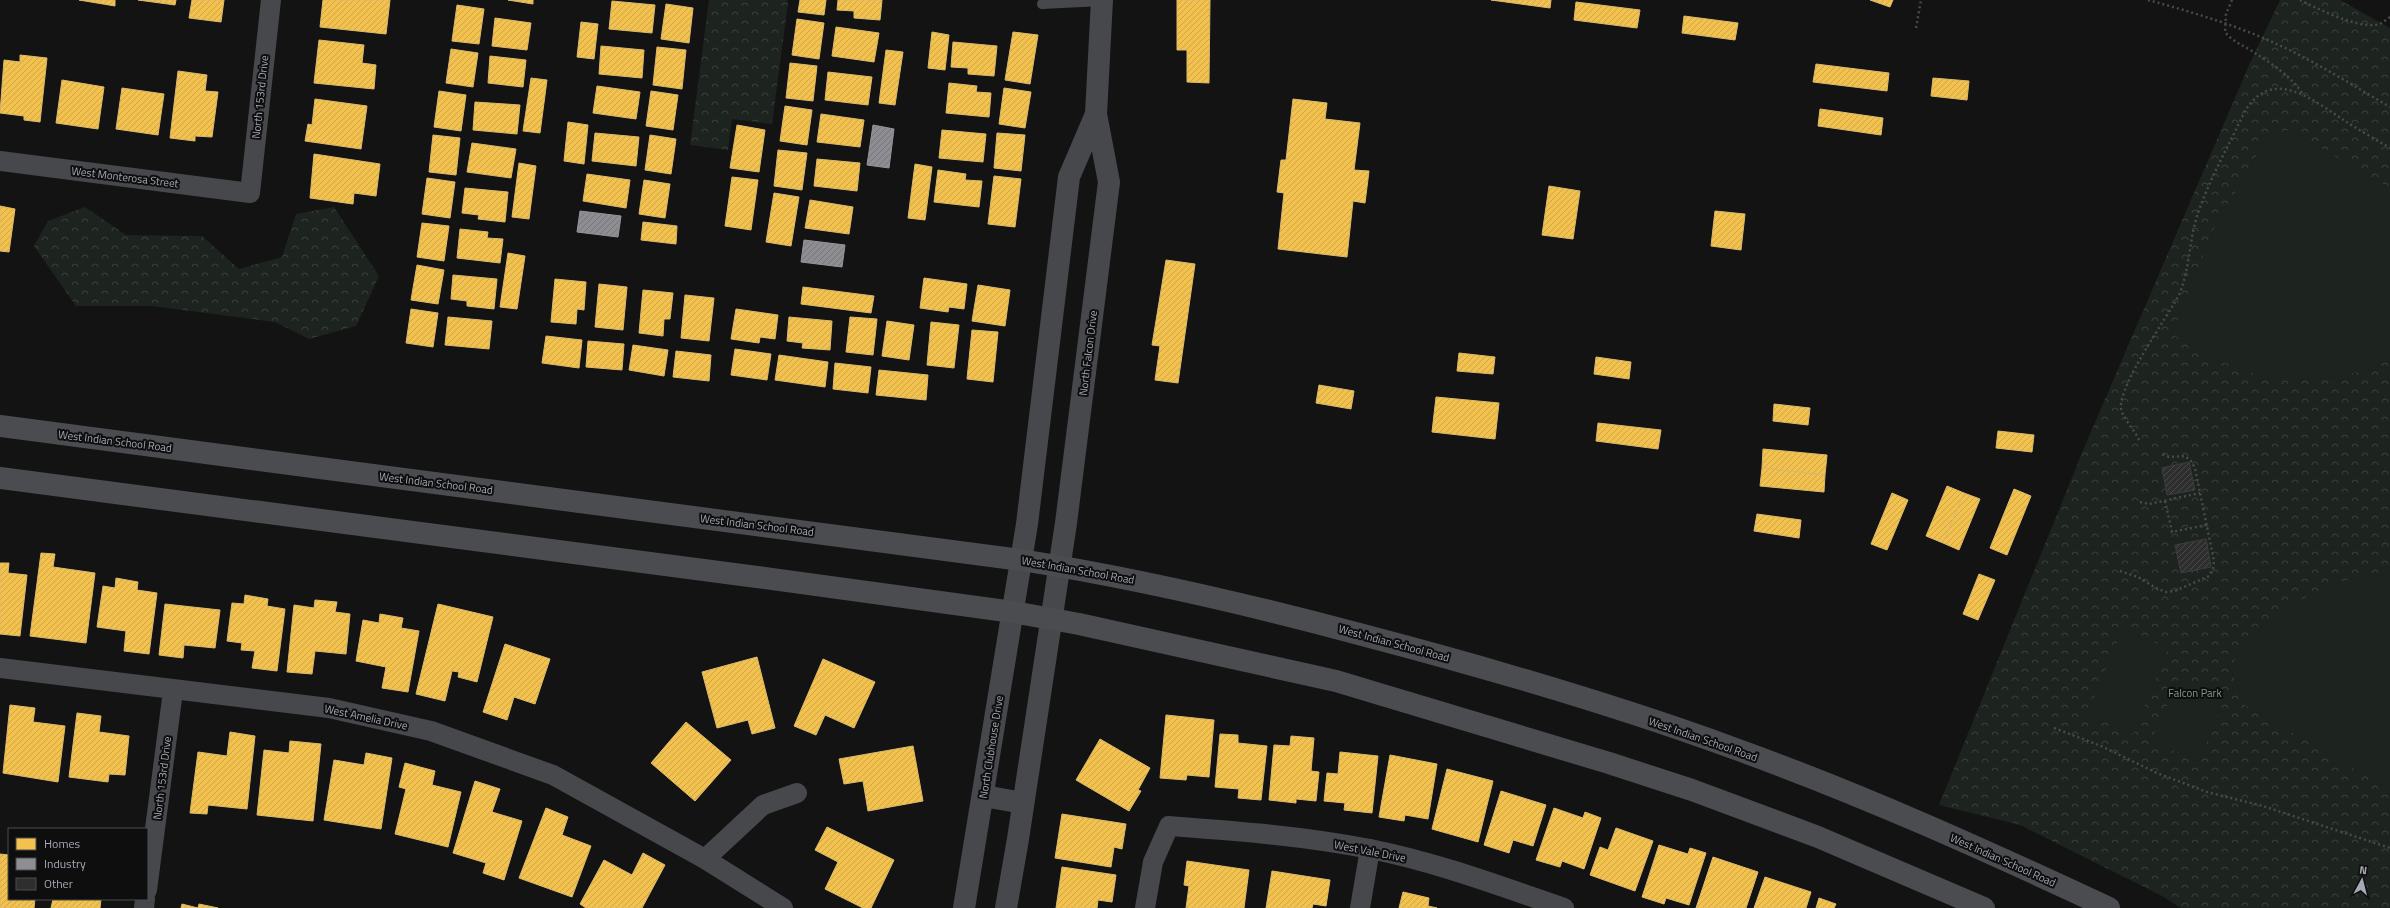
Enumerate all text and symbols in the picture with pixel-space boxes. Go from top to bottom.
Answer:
street label: North 153rd Drive [248,54,272,139]
street label: West Monterosa Street [71,162,180,192]
street label: North Falcon Drive [1075,309,1101,396]
street label: West Indian School Road [57,426,173,456]
street label: West Indian School Road [378,468,494,498]
street label: West Indian School Road [699,510,815,540]
street label: West Indian School Road [1020,552,1136,588]
street label: West Indian School Road [1337,620,1451,666]
park label: Falcon Park [2168,685,2222,701]
street label: North Clubhouse Drive [975,694,1007,800]
street label: West Amelia Drive [323,700,410,734]
street label: West Indian School Road [1646,713,1760,765]
street label: North 153rd Drive [149,735,175,820]
legend [8,828,148,900]
street label: West Indian School Road [1948,829,2059,891]
text: Homes [44,834,80,853]
street label: West Vale Drive [1333,836,1408,866]
text: Industry [44,854,86,873]
north arrow [2342,860,2382,900]
text: N [2358,862,2368,878]
text: Other [44,874,73,893]

